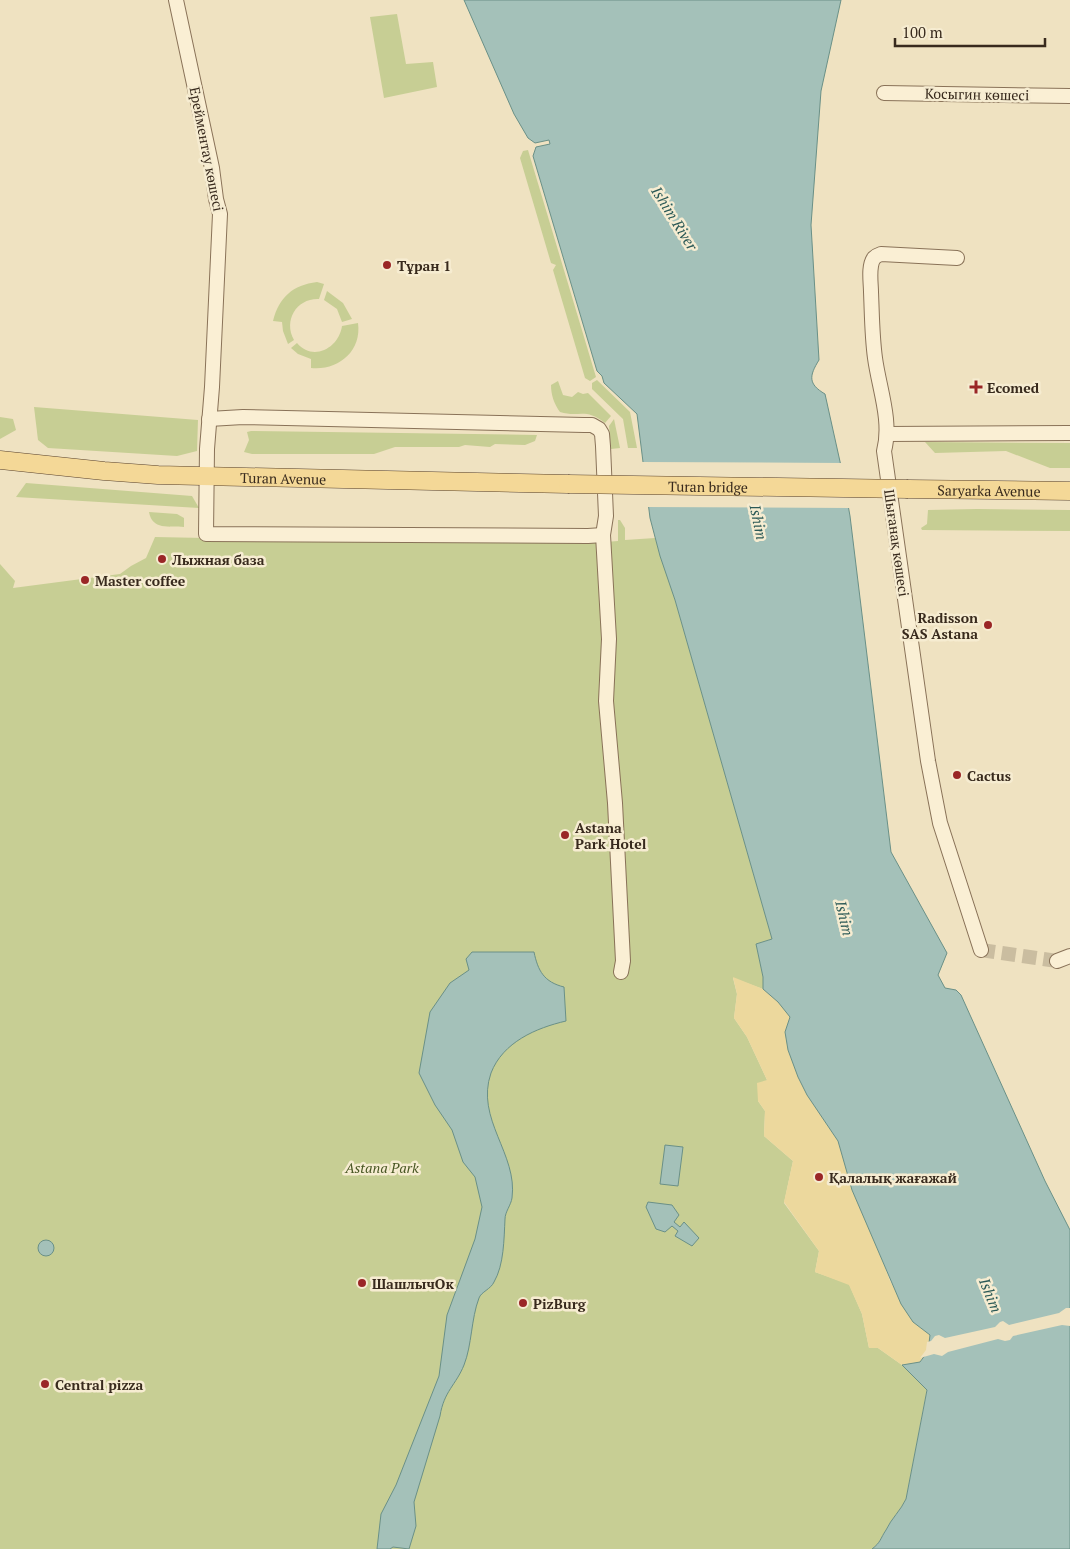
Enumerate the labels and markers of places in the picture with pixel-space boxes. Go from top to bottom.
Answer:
place label: Тұран 1 [397,256,451,275]
marker: Тұран 1 [381,259,393,271]
place label: Ecomed [987,378,1040,397]
marker: Ecomed [969,380,983,394]
place label: Лыжная база [171,550,265,569]
marker: Лыжная база [156,553,168,565]
place label: Master coffee [95,571,186,590]
marker: Master coffee [79,574,91,586]
place label: Radisson SAS Astana [902,608,978,643]
marker: Radisson SAS Astana [982,619,994,631]
place label: Cactus [967,766,1011,785]
marker: Cactus [951,769,963,781]
place label: Astana Park Hotel [575,818,647,853]
marker: Astana Park Hotel [559,829,571,841]
place label: Қалалық жағажай [829,1168,957,1187]
marker: Қалалық жағажай [813,1171,825,1183]
place label: ШашлычОк [372,1274,454,1293]
marker: ШашлычОк [356,1277,368,1289]
place label: PizBurg [533,1294,587,1313]
marker: PizBurg [517,1297,529,1309]
place label: Central pizza [55,1375,144,1394]
marker: Central pizza [39,1378,51,1390]

